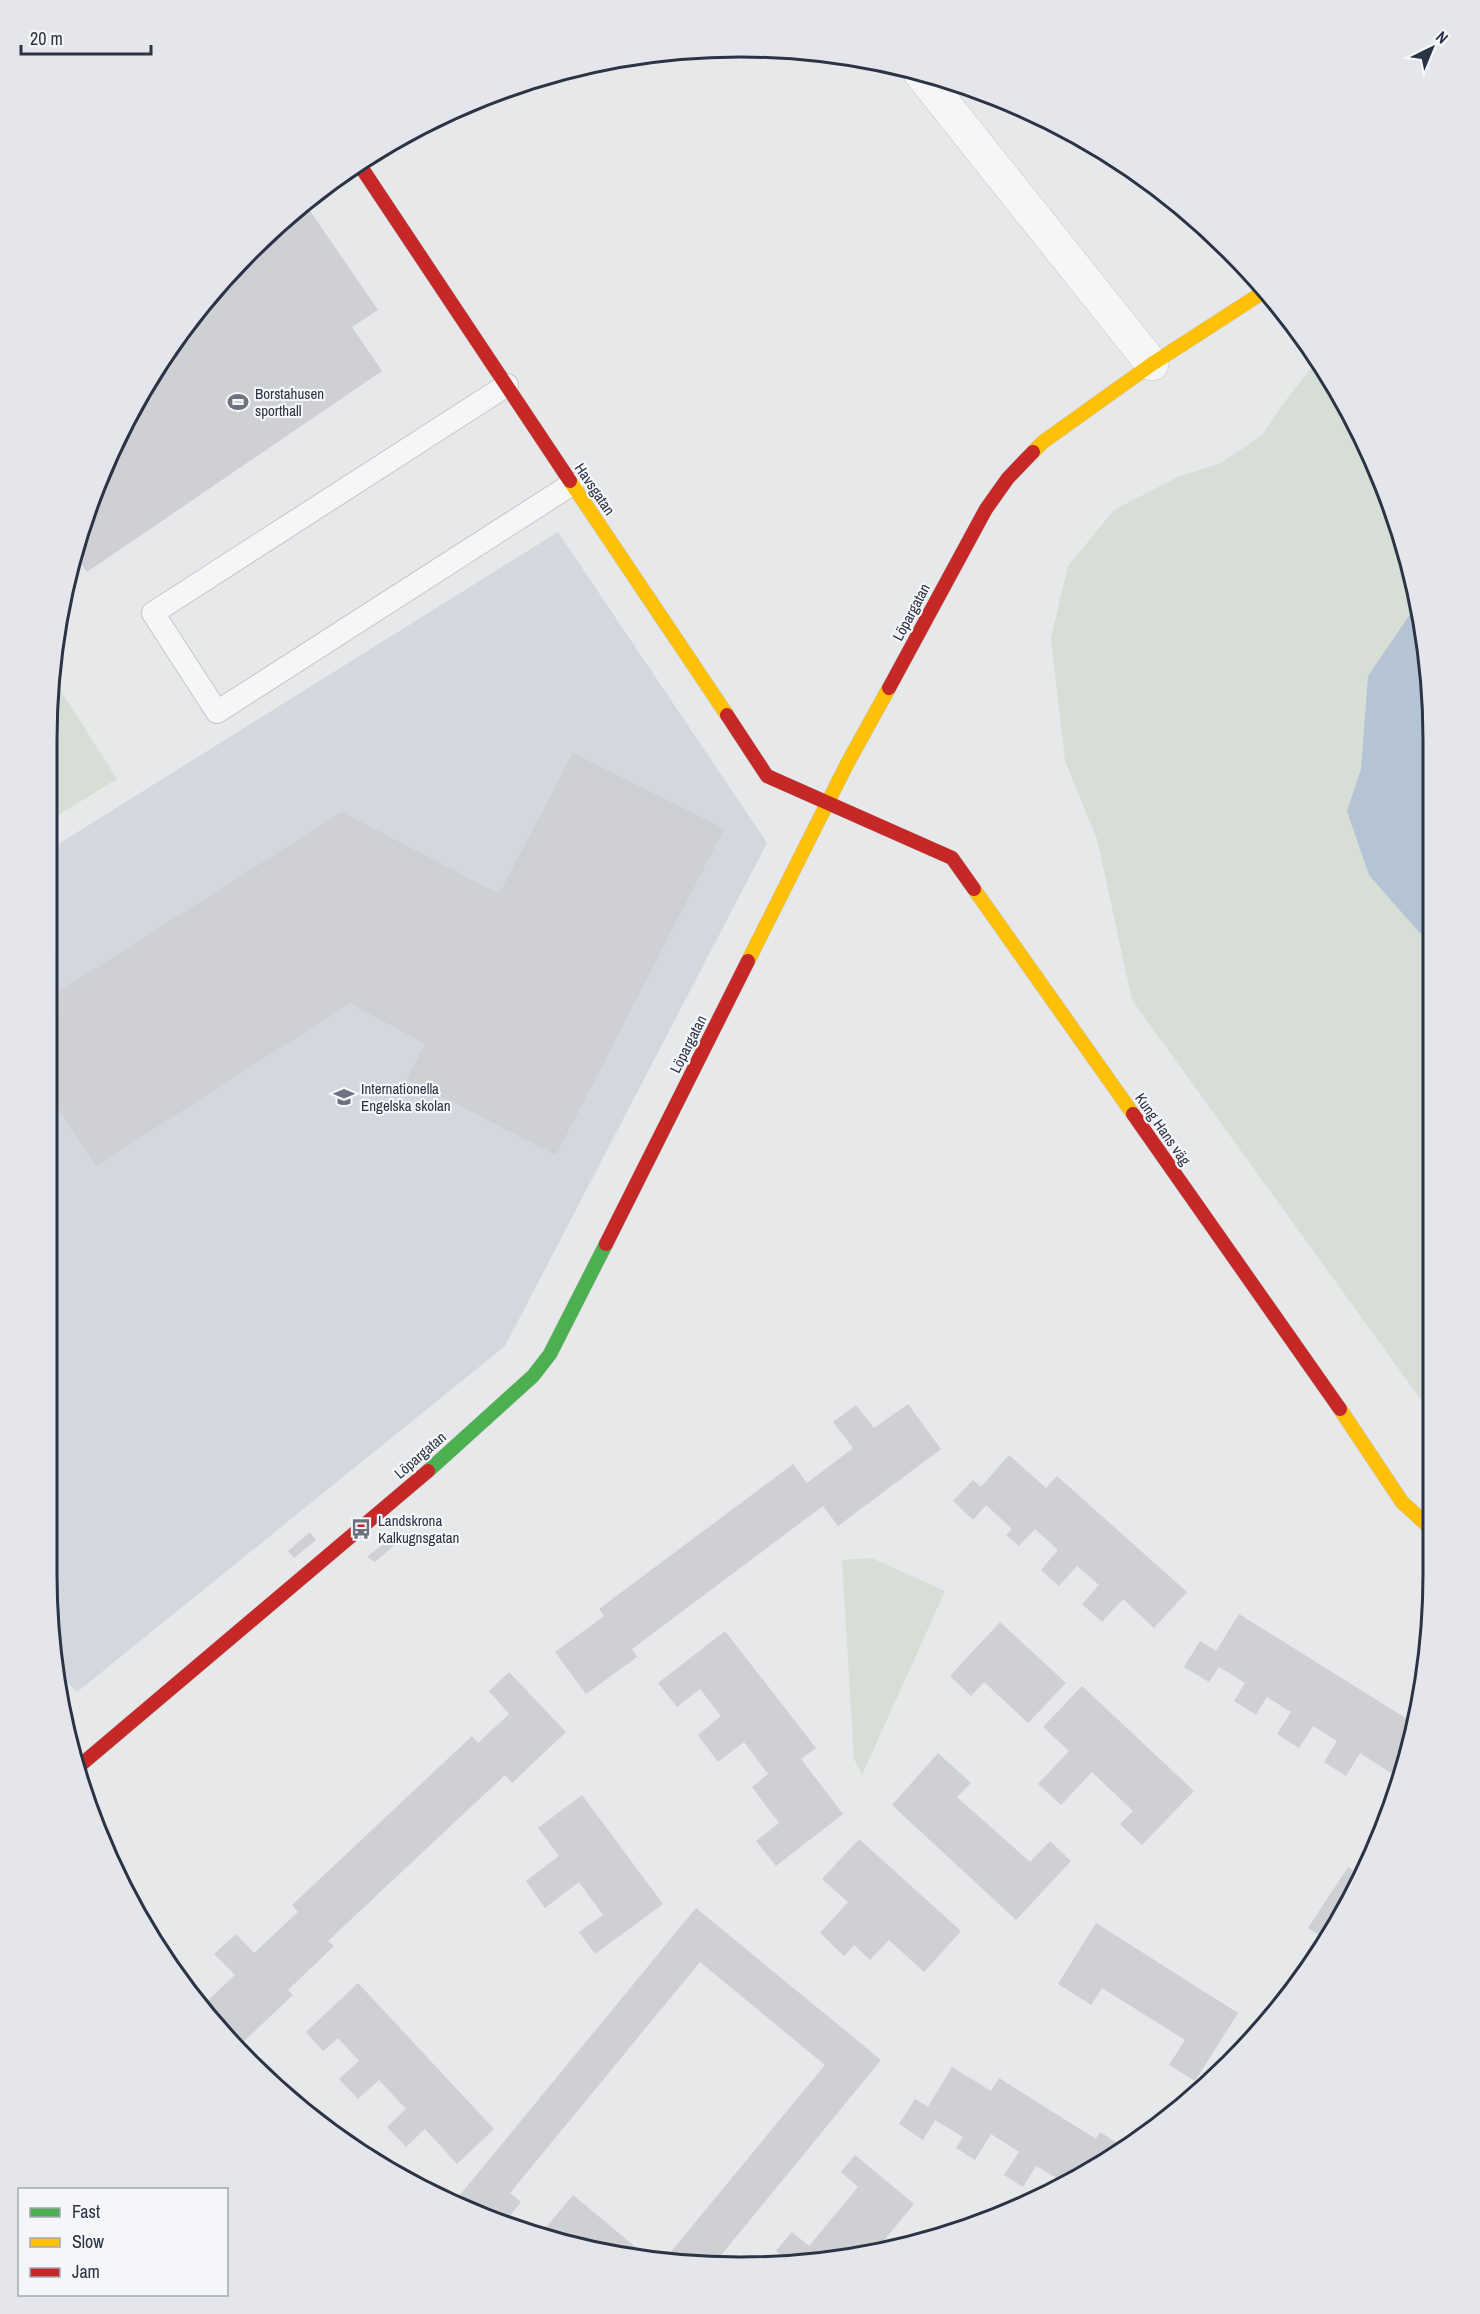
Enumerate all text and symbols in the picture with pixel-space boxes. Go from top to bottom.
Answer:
scale bar [21,18,152,56]
north arrow [1402,18,1462,78]
text: 20 m [30,26,63,51]
text: N [1431,26,1453,48]
place label: Borstahusen sporthall [255,383,324,421]
sports icon: Borstahusen sporthall [226,390,250,414]
street label: Havsgatan [570,459,620,519]
street label: Löpargatan [887,580,935,644]
street label: Löpargatan [665,1012,711,1076]
place label: Internationella Engelska skolan [361,1078,451,1116]
school or university icon: Internationella Engelska skolan [332,1085,356,1109]
street label: Kung Hans väg [1130,1089,1196,1170]
street label: Löpargatan [390,1427,450,1483]
place label: Landskrona Kalkugnsgatan [378,1510,459,1548]
bus stop icon: Landskrona Kalkugnsgatan [349,1517,373,1541]
legend [18,2188,228,2296]
text: Fast [72,2199,100,2224]
text: Slow [72,2229,104,2254]
text: Jam [72,2259,100,2284]

